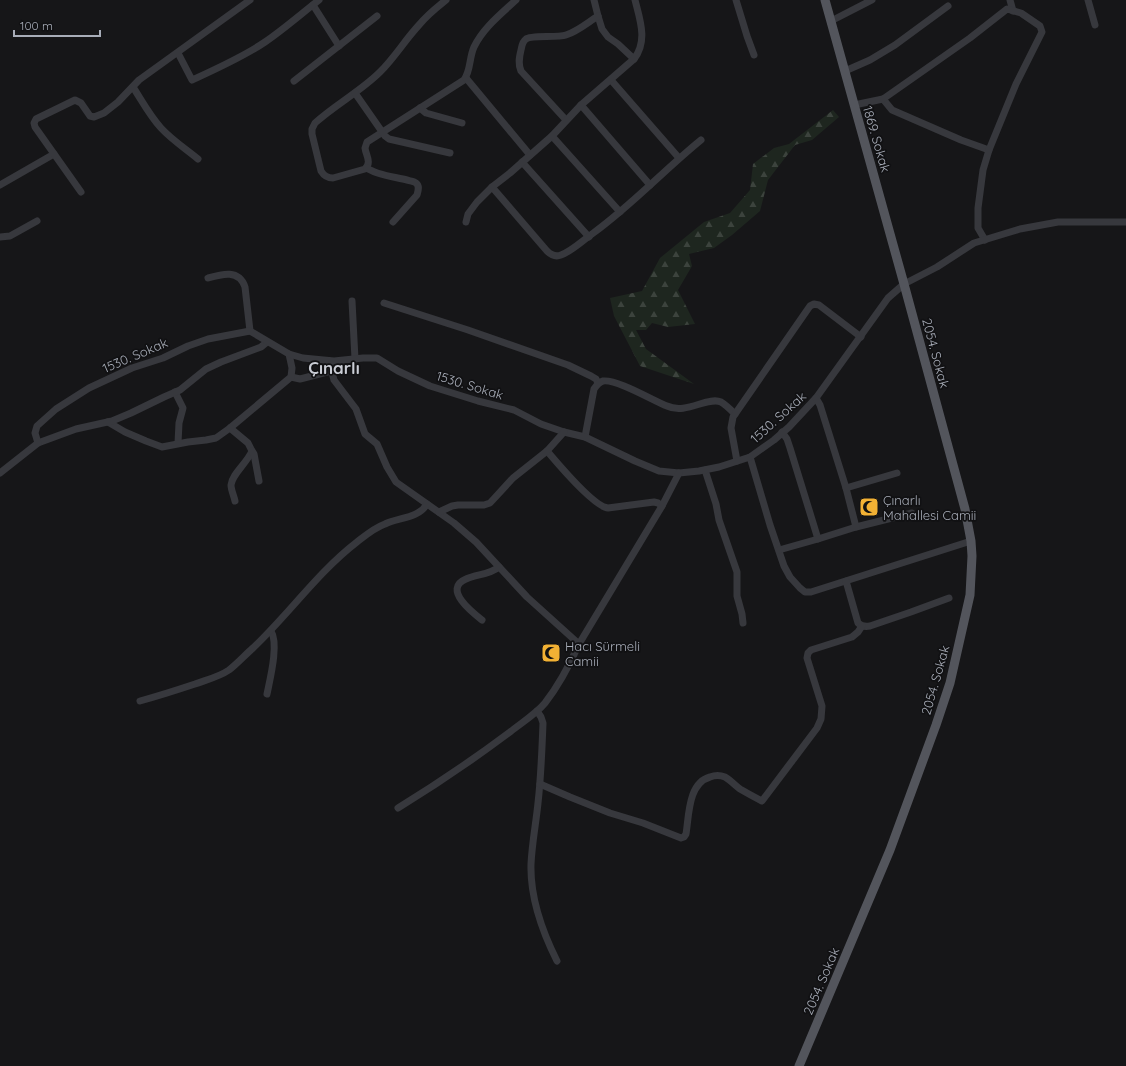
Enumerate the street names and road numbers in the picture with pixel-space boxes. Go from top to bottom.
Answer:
street label: 1869. Sokak [860,104,894,174]
street label: 2054. Sokak [919,316,953,390]
street label: 1530. Sokak [100,334,170,376]
street label: 1530. Sokak [435,367,505,403]
street label: 1530. Sokak [747,388,809,446]
street label: 2054. Sokak [917,643,953,717]
street label: 2054. Sokak [800,945,842,1017]

